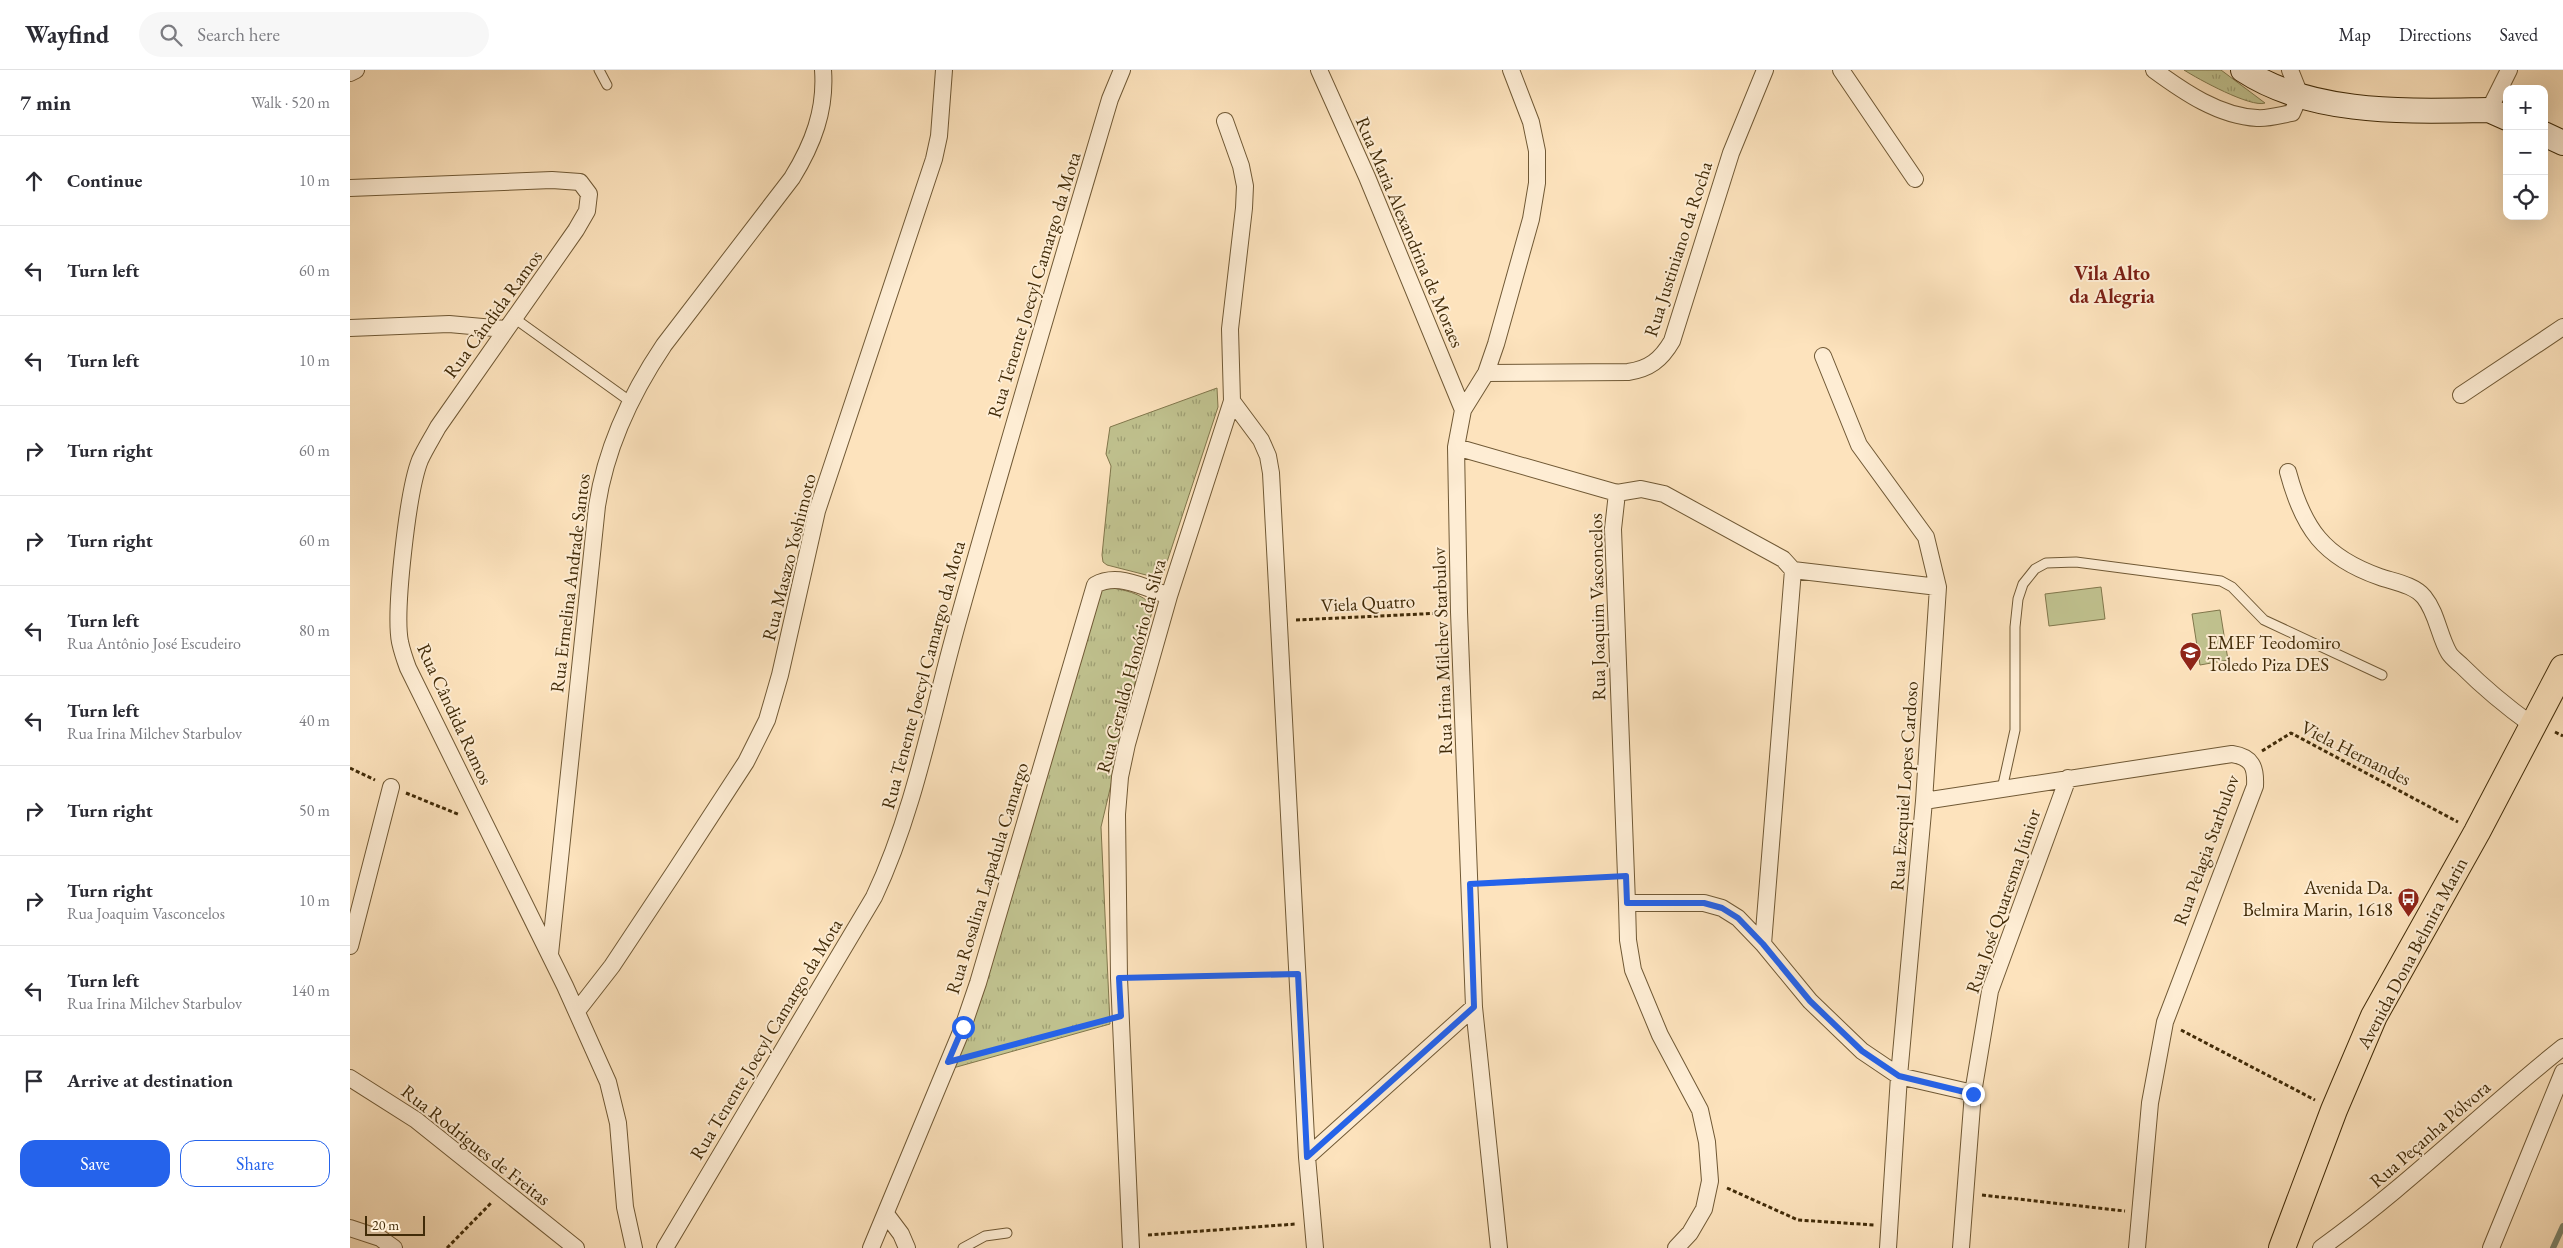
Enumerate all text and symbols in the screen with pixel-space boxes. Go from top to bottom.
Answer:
search box [139,12,489,57]
text: Wayfind [25,19,109,50]
icon: search [157,21,185,49]
text: Search here [197,22,280,47]
text: Map [2339,23,2371,46]
text: Directions [2399,23,2471,46]
text: Saved [2499,23,2538,46]
map controls [2503,85,2548,220]
button: + [2503,85,2548,130]
text: 7 min [20,89,71,116]
text: Walk · 520 m [251,92,330,113]
street label: Rua Maria Alexandrina de Moraes [1350,113,1470,351]
button: − [2503,130,2548,175]
street label: Rua Tenente Joecyl Camargo da Mota [982,149,1087,421]
street label: Rua Justiniano da Rocha [1638,158,1718,340]
icon: ahead [20,167,48,195]
text: Continue [67,168,142,193]
text: 10 m [299,170,330,191]
button: locate [2503,175,2548,220]
street label: Rua Cândida Ramos [438,245,548,383]
icon: left [20,257,48,285]
text: Turn left [67,258,139,283]
text: 60 m [299,260,330,281]
district label: Vila Alto da Alegria [2069,260,2155,309]
icon: left [20,347,48,375]
text: Turn left [67,348,139,373]
text: 10 m [299,350,330,371]
icon: right [20,437,48,465]
text: Turn right [67,438,153,463]
text: 60 m [299,440,330,461]
street label: Rua Masazo Yoshimoto [756,471,822,643]
street label: Rua Ermelina Andrade Santos [544,472,596,694]
street label: Rua Joaquim Vasconcelos [1583,513,1611,701]
icon: right [20,527,48,555]
text: Turn right [67,528,153,553]
text: 60 m [299,530,330,551]
street label: Rua Tenente Joecyl Camargo da Mota [875,538,971,812]
street label: Rua Irina Milchev Starbulov [1426,546,1458,755]
street label: Rua Geraldo Honório da Silva [1090,556,1172,776]
street label: Viela Quatro [1320,588,1416,618]
text: Turn left [67,608,139,633]
icon: left [20,617,48,645]
text: 80 m [299,620,330,641]
place label: EMEF Teodomiro Toledo Piza DES [2207,630,2341,677]
text: Rua Antônio José Escudeiro [67,633,241,654]
street label: Rua Cândida Ramos [411,639,499,789]
school or university icon: EMEF Teodomiro Toledo Piza DES [2179,641,2203,672]
street label: Rua Ezequiel Lopes Cardoso [1884,680,1924,892]
text: Turn left [67,698,139,723]
icon: left [20,707,48,735]
text: 40 m [299,710,330,731]
street label: Viela Hernandes [2297,715,2415,791]
text: Rua Irina Milchev Starbulov [67,723,242,744]
street label: Rua Rosalina Lapadula Camargo [940,759,1034,997]
street label: Rua Pelagia Starbulov [2167,770,2245,929]
icon: right [20,797,48,825]
text: Turn right [67,798,153,823]
text: 50 m [299,800,330,821]
street label: Rua José Quaresma Júnior [1960,805,2046,996]
street label: Avenida Dona Belmira Marin [2350,853,2473,1054]
place label: Avenida Da. Belmira Marin, 1618 [2243,875,2393,922]
text: Turn right [67,878,153,903]
bus stop icon: Avenida Da. Belmira Marin, 1618 [2397,886,2421,917]
icon: right [20,887,48,915]
text: 10 m [299,890,330,911]
text: Rua Joaquim Vasconcelos [67,903,225,924]
street label: Rua Tenente Joecyl Camargo da Mota [684,914,848,1164]
text: Turn left [67,968,139,993]
icon: left [20,977,48,1005]
text: 140 m [291,980,330,1001]
text: Rua Irina Milchev Starbulov [67,993,242,1014]
route start [952,1016,975,1039]
icon: arrive [20,1067,48,1095]
text: Arrive at destination [67,1068,233,1093]
street label: Rua Peçanha Pólvora [2364,1074,2496,1193]
street label: Rua Rodrigues de Freitas [396,1079,556,1211]
route end [1962,1083,1985,1106]
button: Save [20,1140,170,1187]
button: Share [180,1140,330,1187]
scale bar [365,1213,425,1236]
text: 20 m [372,1216,399,1234]

